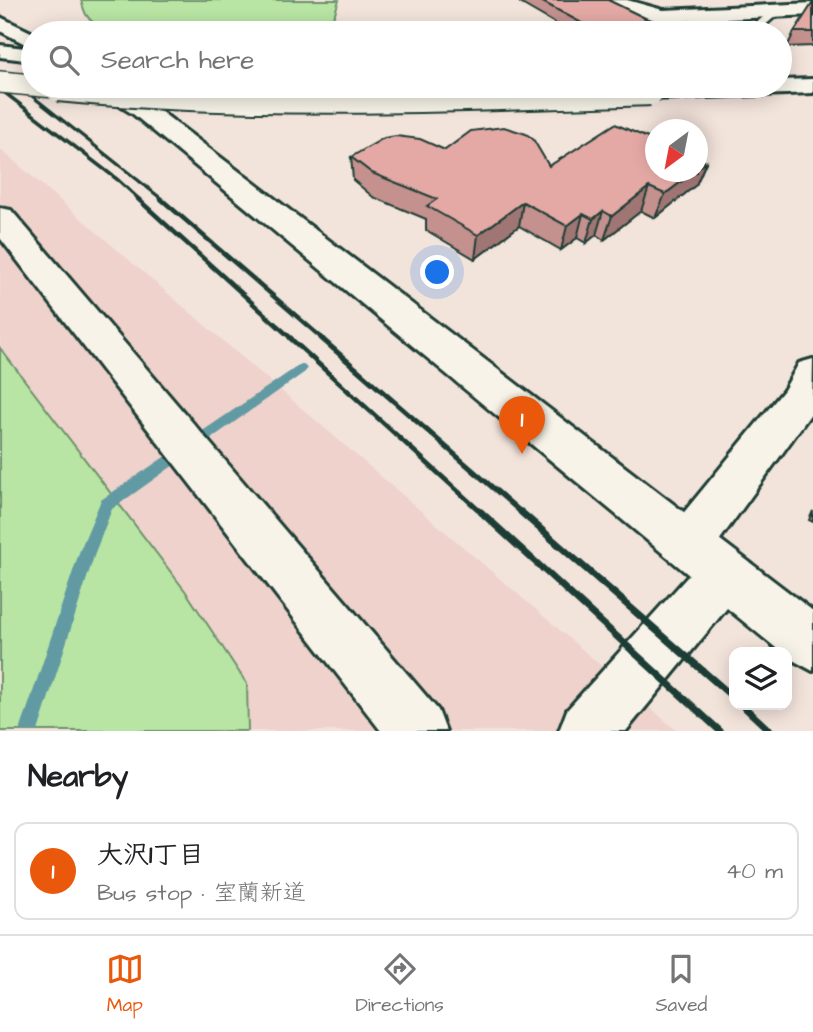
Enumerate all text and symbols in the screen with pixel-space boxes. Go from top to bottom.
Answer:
search box [21,21,792,98]
icon: search [45,41,83,79]
text: Search here [101,42,254,78]
north arrow [645,119,708,182]
your location [420,255,454,289]
pin: 1 [499,396,545,454]
map controls [729,647,792,710]
button: layers [729,647,792,710]
text: Nearby [28,756,128,798]
text: 大沢1丁目 [97,837,204,873]
text: 1 [52,855,54,887]
text: 40 m [726,855,783,887]
text: Bus stop · 室蘭新道 [97,877,306,909]
tab: Map [106,950,144,1019]
tab: Directions [355,950,444,1019]
tab: Saved [655,950,707,1019]

